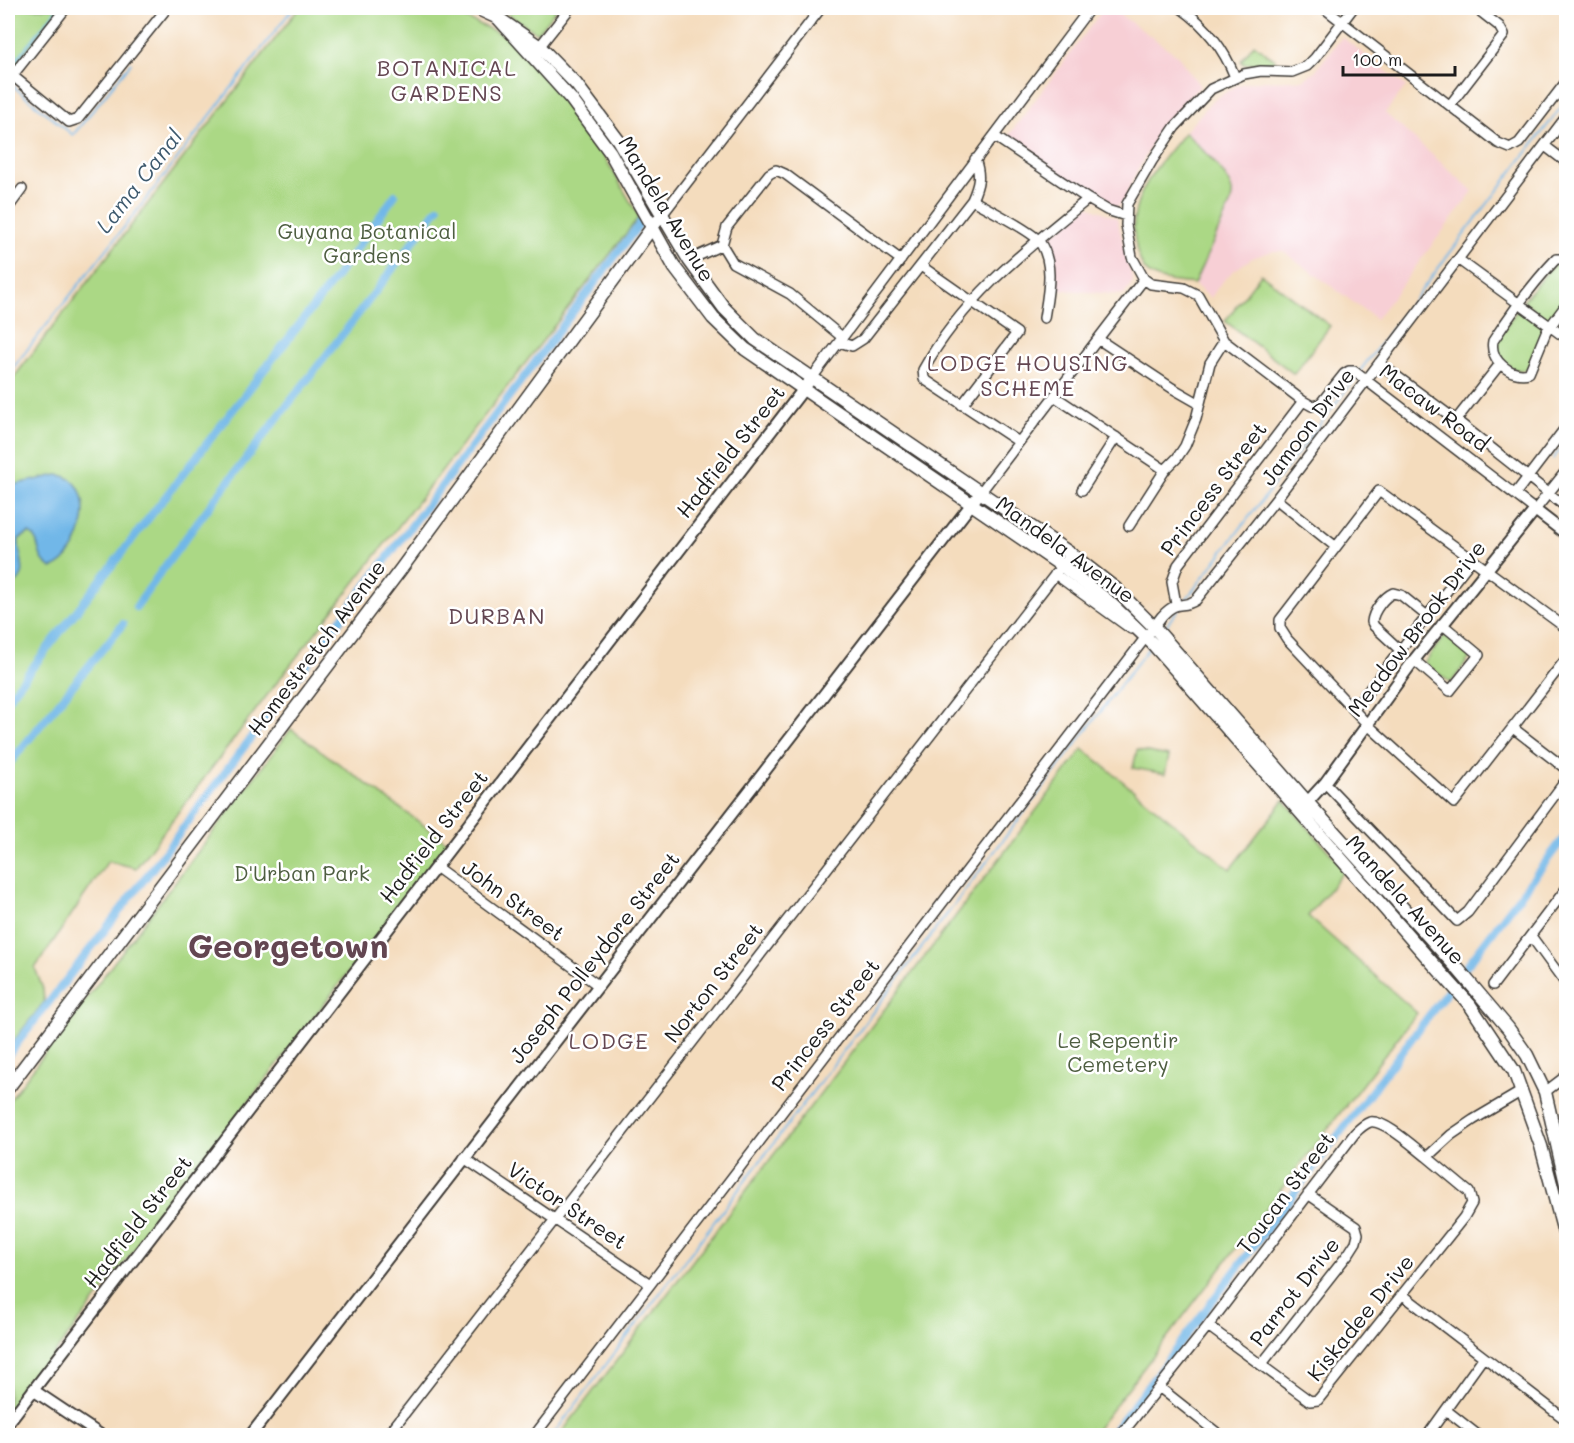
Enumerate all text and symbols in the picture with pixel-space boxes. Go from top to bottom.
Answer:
scale bar [1343,39,1456,77]
text: 100 m [1352,47,1402,71]
district label: BOTANICAL GARDENS [377,53,517,107]
water label: Lama Canal [89,122,189,239]
street label: Mandela Avenue [613,130,721,286]
park label: Guyana Botanical Gardens [277,217,457,268]
district label: LODGE HOUSING SCHEME [927,348,1129,402]
street label: Macaw Road [1375,357,1495,457]
street label: Jamoon Drive [1254,362,1360,490]
street label: Hadfield Street [670,379,790,523]
street label: Princess Street [1154,416,1272,560]
street label: Mandela Avenue [991,489,1141,608]
street label: Meadow Brook Drive [1341,535,1491,721]
street label: Homestretch Avenue [241,554,391,740]
district label: DURBAN [448,601,546,630]
street label: Hadfield Street [373,764,493,908]
street label: Mandela Avenue [1341,828,1472,970]
street label: Joseph Polleydore Street [503,846,685,1068]
street label: John Street [457,853,571,946]
park label: D'Urban Park [234,859,370,886]
street label: Norton Street [657,916,768,1048]
district label: Georgetown [188,923,388,966]
street label: Princess Street [765,952,885,1096]
district label: LODGE [569,1026,649,1055]
park label: Le Repentir Cemetery [1057,1026,1179,1077]
street label: Toucan Street [1230,1126,1340,1259]
street label: Hadfield Street [77,1149,197,1293]
street label: Victor Street [503,1155,633,1255]
street label: Parrot Drive [1243,1231,1345,1351]
street label: Kiskadee Drive [1301,1248,1419,1386]

